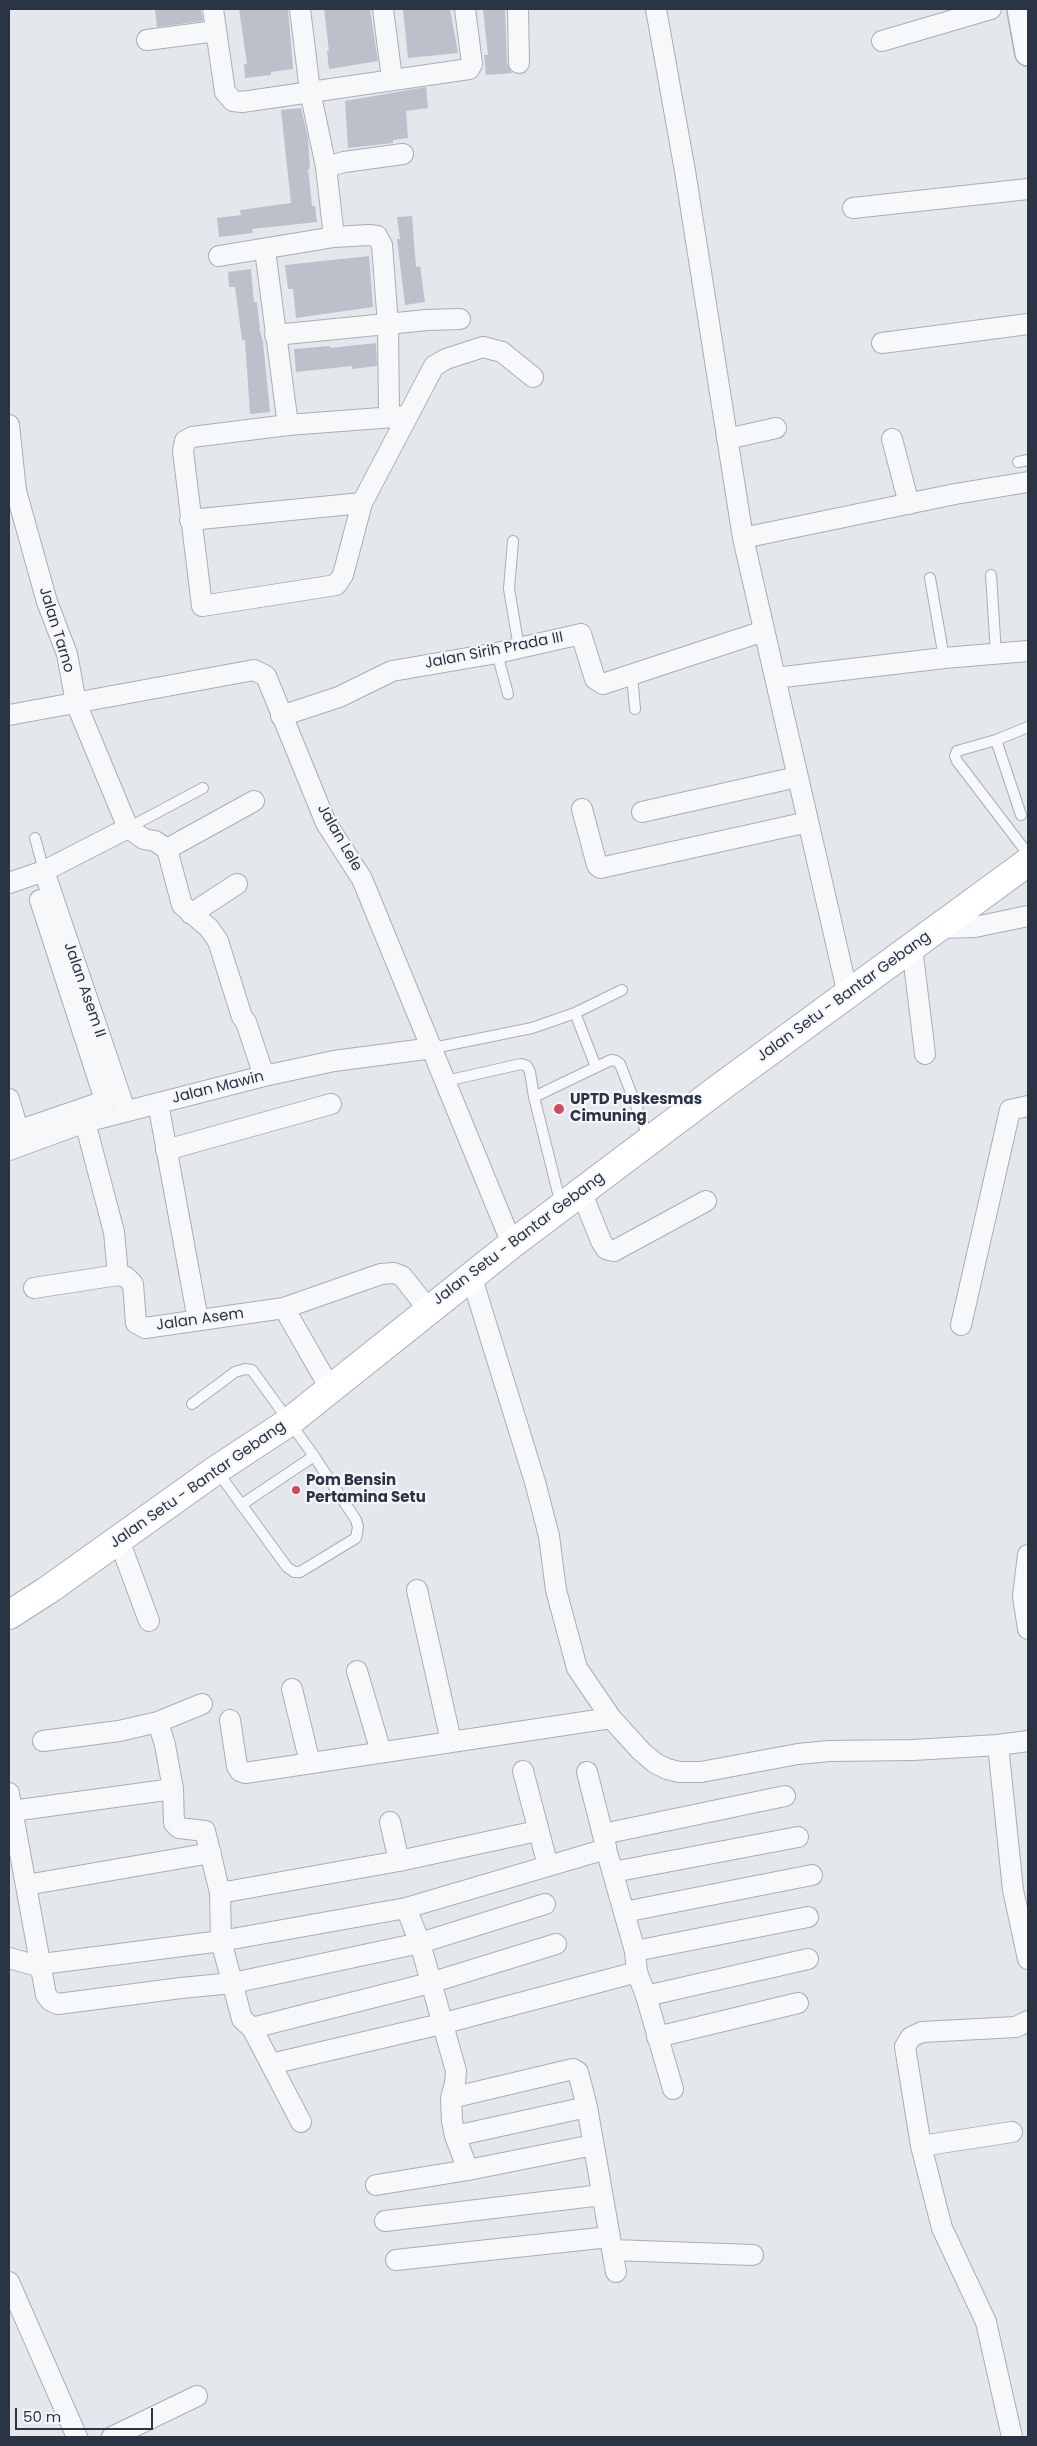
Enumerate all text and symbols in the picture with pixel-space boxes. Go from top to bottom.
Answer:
street label: Jalan Tarno [34,585,78,675]
street label: Jalan Sirih Prada III [423,629,565,673]
street label: Jalan Lele [313,801,365,875]
street label: Jalan Setu - Bantar Gebang [754,928,934,1066]
street label: Jalan Asem II [59,940,109,1040]
street label: Jalan Mawin [170,1068,266,1108]
place label: UPTD Puskesmas Cimuning [570,1091,702,1126]
marker: UPTD Puskesmas Cimuning [552,1102,566,1116]
street label: Jalan Setu - Bantar Gebang [430,1169,608,1309]
street label: Jalan Asem [155,1305,245,1335]
street label: Jalan Setu - Bantar Gebang [107,1417,289,1553]
place label: Pom Bensin Pertamina Setu [306,1472,426,1507]
marker: Pom Bensin Pertamina Setu [290,1484,302,1496]
scale bar [18,2398,155,2430]
text: 50 m [23,2406,61,2427]

